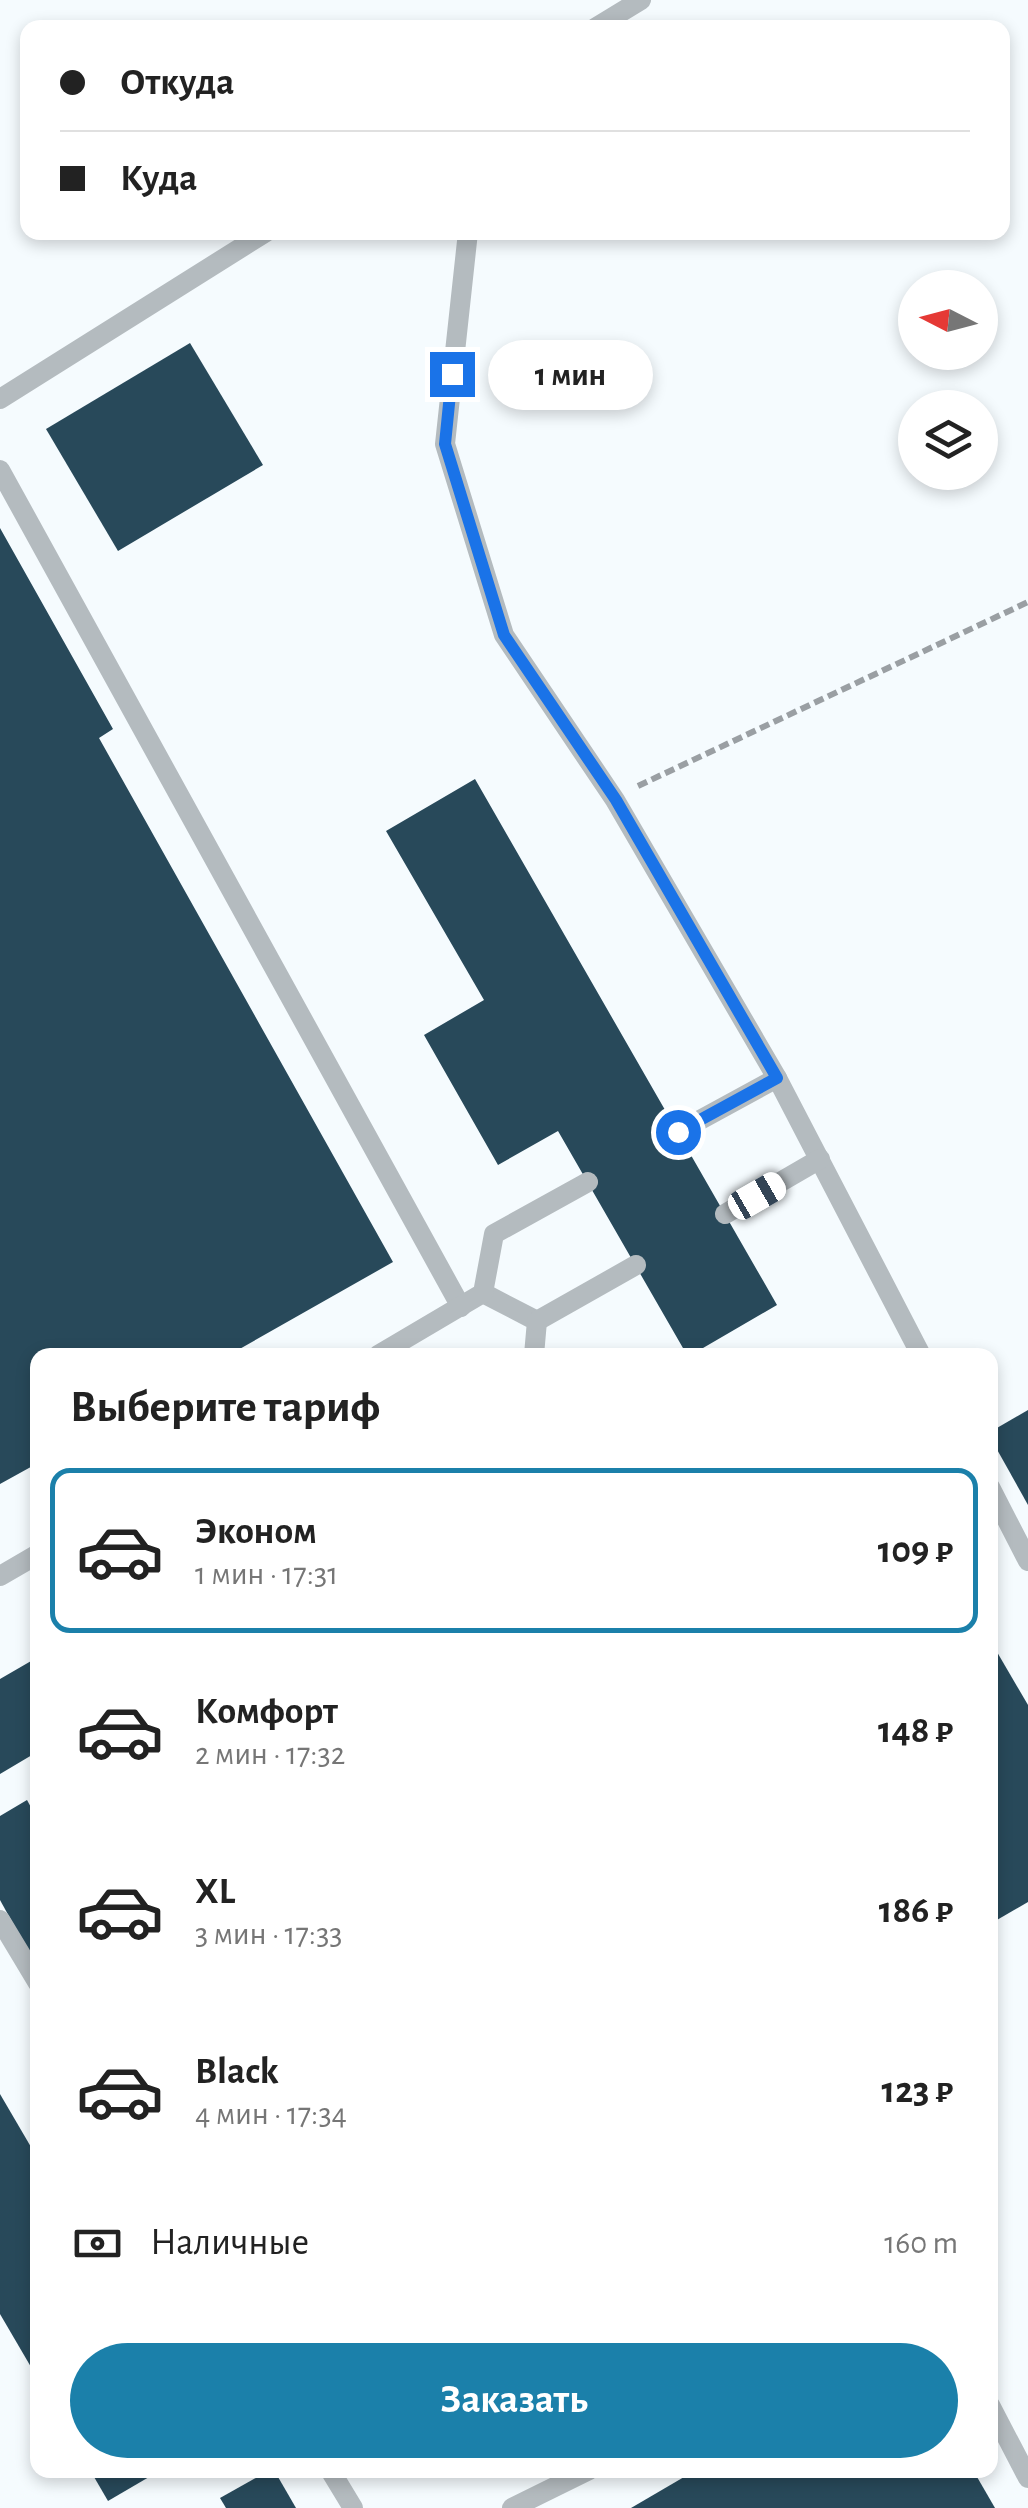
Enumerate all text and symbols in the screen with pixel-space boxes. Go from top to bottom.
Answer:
text: Откуда [120,64,234,102]
text: Куда [120,160,197,198]
north arrow [898,270,998,370]
map controls [898,270,998,490]
callout: 1 мин [487,339,652,409]
route end [430,352,475,397]
text: 1 мин [535,359,606,391]
button: layers [898,390,998,490]
route start [656,1110,701,1155]
car [724,1168,790,1224]
text: Выберите тариф [70,1385,380,1430]
icon: car [75,1506,165,1596]
text: Эконом [195,1513,317,1551]
text: 109 ₽ [878,1532,953,1570]
text: 1 мин · 17:31 [195,1558,338,1590]
icon: car [75,1686,165,1776]
text: Комфорт [195,1693,338,1731]
text: 148 ₽ [878,1712,953,1750]
text: 2 мин · 17:32 [195,1738,345,1770]
icon: car [75,1866,165,1956]
text: XL [195,1873,235,1911]
text: 186 ₽ [879,1892,953,1930]
text: 3 мин · 17:33 [195,1918,343,1950]
icon: car [75,2046,165,2136]
text: Black [195,2053,279,2091]
text: 123 ₽ [882,2072,953,2110]
text: 4 мин · 17:34 [195,2098,347,2130]
icon: cash [70,2216,125,2271]
text: Наличные [150,2224,309,2262]
text: 160 m [884,2227,958,2259]
button: Заказать [70,2343,958,2458]

